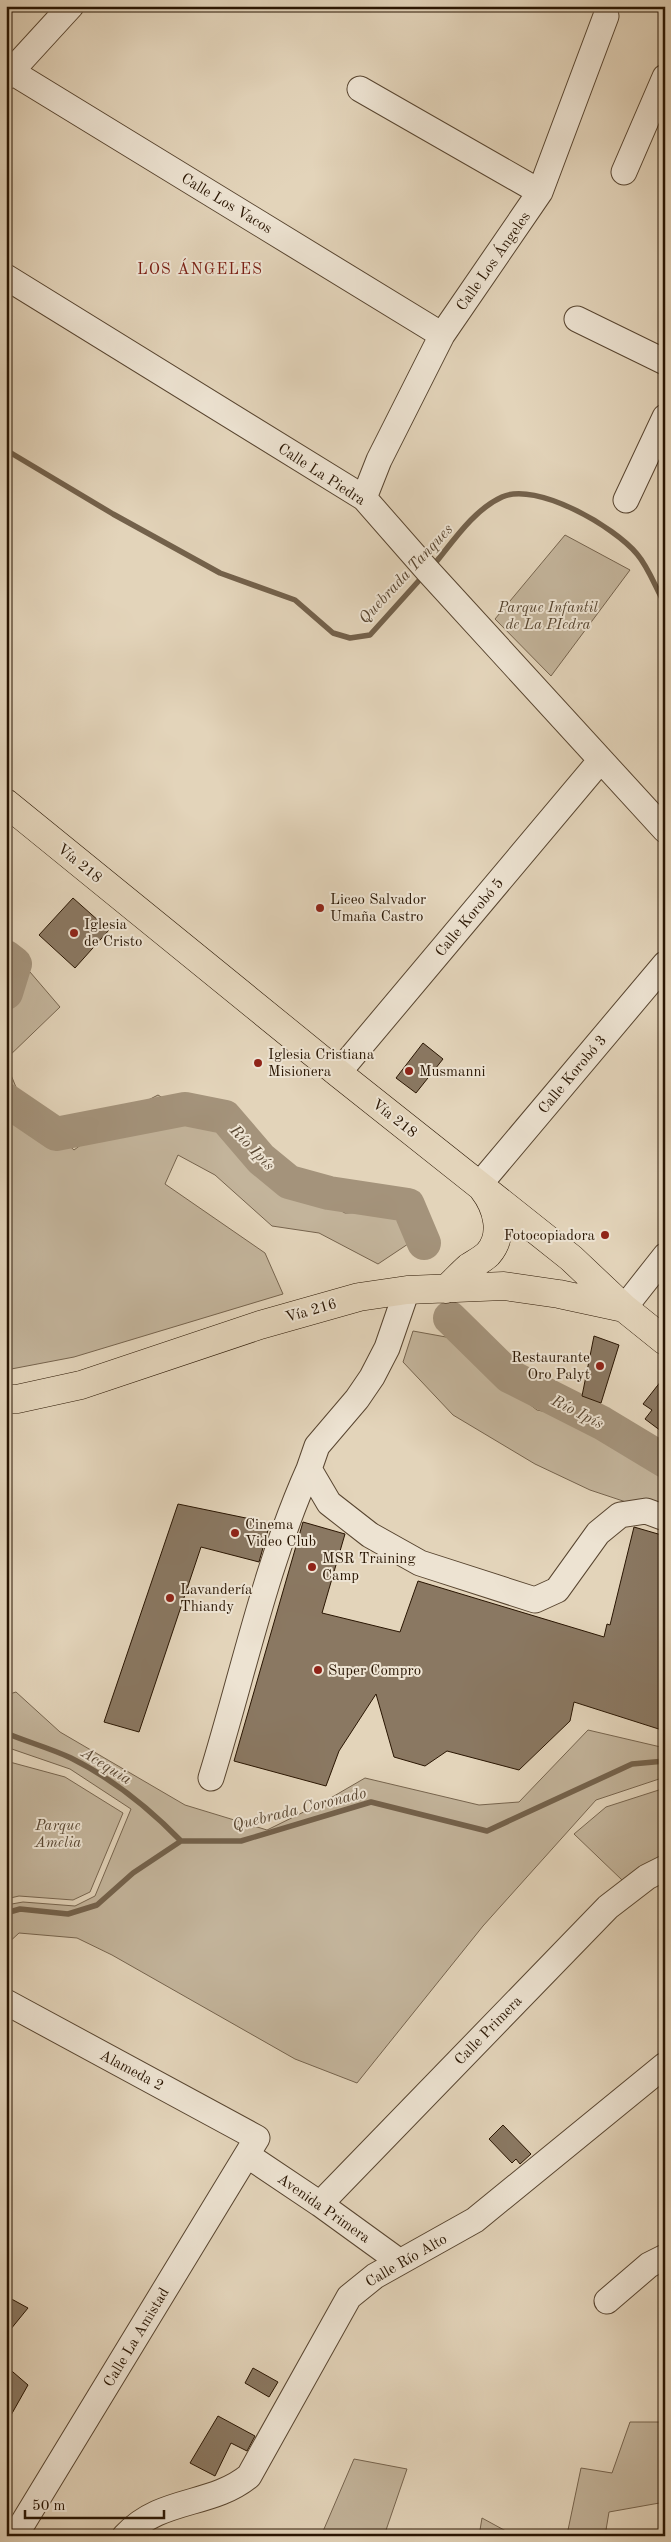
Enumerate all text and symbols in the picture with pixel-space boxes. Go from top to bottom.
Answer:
street label: Calle Los Vacos [178,171,274,237]
street label: Calle Los Ángeles [452,208,534,314]
district label: LOS ÁNGELES [137,258,263,278]
street label: Calle La Piedra [275,441,368,509]
water label: Quebrada Tanques [356,521,457,627]
park label: Parque Infantil de La PIedra [497,601,599,633]
street label: Vía 218 [54,842,104,887]
street label: Calle Korobó 5 [433,876,507,960]
place label: Liceo Salvador Umaña Castro [330,893,426,925]
marker: Liceo Salvador Umaña Castro [314,902,326,914]
place label: Iglesia de Cristo [84,918,142,950]
marker: Iglesia de Cristo [68,927,80,939]
street label: Calle Korobó 3 [536,1033,610,1117]
place label: Iglesia Cristiana Misionera [268,1048,375,1080]
marker: Iglesia Cristiana Misionera [252,1057,264,1069]
marker: Musmanni [403,1065,415,1077]
place label: Musmanni [419,1065,486,1080]
street label: Vía 218 [369,1097,419,1141]
water label: Río Ipís [226,1122,277,1174]
place label: Fotocopiadora [504,1229,596,1244]
marker: Fotocopiadora [599,1229,611,1241]
street label: Vía 216 [284,1297,339,1326]
place label: Restaurante Oro Palyt [511,1351,590,1383]
marker: Restaurante Oro Palyt [594,1360,606,1372]
water label: Río Ipís [548,1393,606,1433]
place label: Cinema Video Club [245,1518,316,1550]
marker: Cinema Video Club [229,1527,241,1539]
place label: MSR Training Camp [322,1552,415,1584]
marker: MSR Training Camp [306,1561,318,1573]
place label: Lavandería Thiandy [180,1583,253,1615]
marker: Lavandería Thiandy [164,1592,176,1604]
marker: Super Compro [312,1664,324,1676]
place label: Super Compro [328,1664,421,1679]
water label: Acequia [77,1745,134,1788]
water label: Quebrada Coronado [231,1786,368,1834]
park label: Parque Amelia [34,1819,81,1851]
street label: Calle Primera [453,1993,526,2068]
street label: Alameda 2 [97,2048,166,2094]
street label: Avenida Primera [274,2172,373,2247]
street label: Calle Río Alto [363,2232,450,2291]
street label: Calle La Amistad [102,2285,173,2390]
scale bar [25,2487,164,2519]
text: 50 m [32,2499,66,2514]

